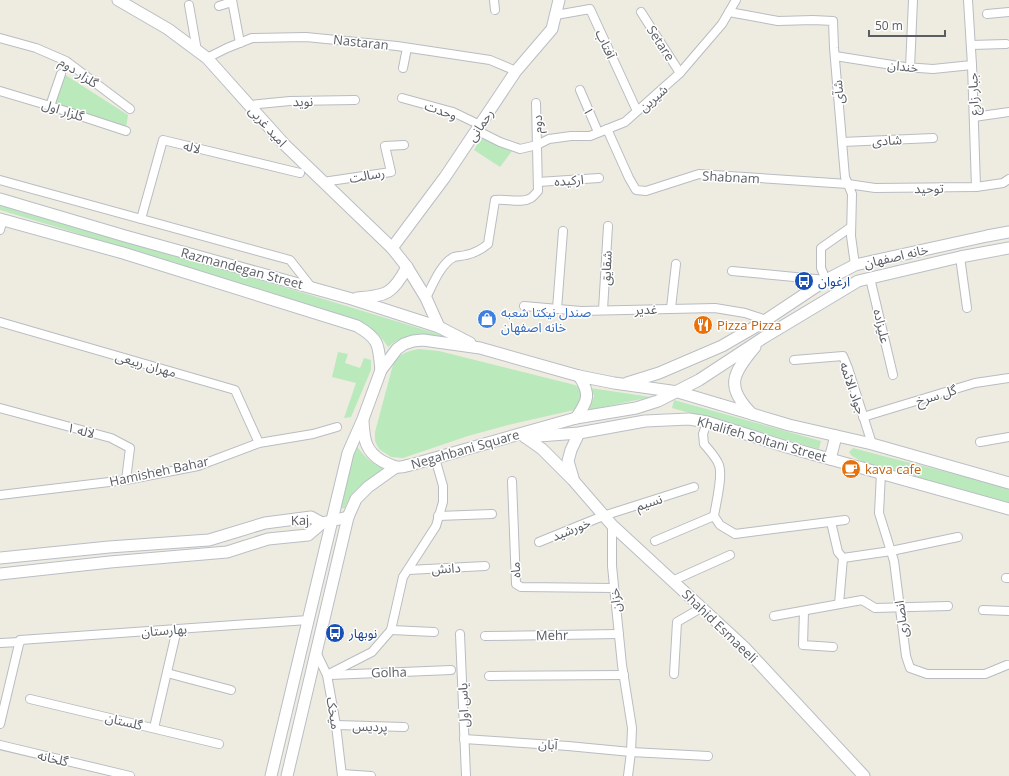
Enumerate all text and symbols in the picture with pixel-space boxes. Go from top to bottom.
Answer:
scale bar [869,12,945,38]
text: 50 m [875,17,903,34]
street label: Setare [643,22,679,64]
street label: آفتاب [591,26,621,63]
street label: Nastaran [332,30,390,54]
street label: گلزار دوم [55,52,103,93]
street label: خندان [887,55,920,77]
street label: جبار زارع [963,72,985,116]
street label: شآی [828,79,848,105]
street label: شیرین [635,80,671,116]
street label: نوید [293,92,313,110]
street label: گلزار اول [40,95,87,125]
street label: وحدت [422,96,460,124]
street label: امید غربی [245,102,291,150]
street label: ۱ [579,104,599,118]
street label: رحمانی [462,105,498,145]
street label: دوم [528,115,547,133]
street label: شادی [872,130,902,150]
street label: لاله [181,136,203,158]
street label: رسالت [348,163,386,187]
street label: Shabnam [702,167,760,187]
street label: ارکیده [554,170,584,190]
street label: توحید [914,179,944,197]
street label: خانه اصفهان [862,240,930,272]
street label: Razmandegan Street [179,243,305,293]
street label: شقایق [596,250,616,286]
bus stop icon: ارغوان [793,270,815,292]
place label: ارغوان [818,272,850,290]
street label: غدیر [634,300,658,318]
place label: صندل نیکتا شعبه خانه اصفهان [501,303,591,336]
street label: علیزاده [869,307,895,345]
shop icon: صندل نیکتا شعبه خانه اصفهان [476,308,498,330]
restaurant icon: Pizza Pizza [692,314,714,336]
place label: Pizza Pizza [717,316,781,334]
street label: مهران ربیعی [113,347,179,381]
street label: جواد الائمه [836,359,870,417]
street label: گل سرخ [913,380,960,412]
street label: Khalifeh Soltani Street [695,412,829,466]
street label: لاله ۱ [65,418,97,442]
street label: Negahbani Square [409,425,521,473]
street label: Hamisheh Bahar [108,452,211,490]
cafe icon: kava cafe [840,458,862,480]
place label: kava cafe [865,460,921,478]
street label: نسیم [634,489,665,517]
street label: Kaj [290,511,310,529]
street label: خورشید [549,513,593,545]
street label: دانش [431,558,461,578]
street label: ماه [505,561,525,579]
street label: Shahid Esmaeeli [678,585,762,667]
street label: خزان [605,587,625,613]
street label: انصاری [890,599,912,639]
street label: بهارستان [140,619,188,641]
bus stop icon: نوبهار [324,622,346,644]
place label: نوبهار [348,624,377,642]
street label: Mehr [536,626,569,644]
street label: Golha [371,662,407,682]
street label: یاس اول [453,682,473,728]
street label: میخک [323,695,345,731]
street label: گلستان [104,708,145,734]
street label: پردیس [352,716,388,737]
street label: آبان [538,734,559,754]
street label: گلخانه [36,746,71,770]

